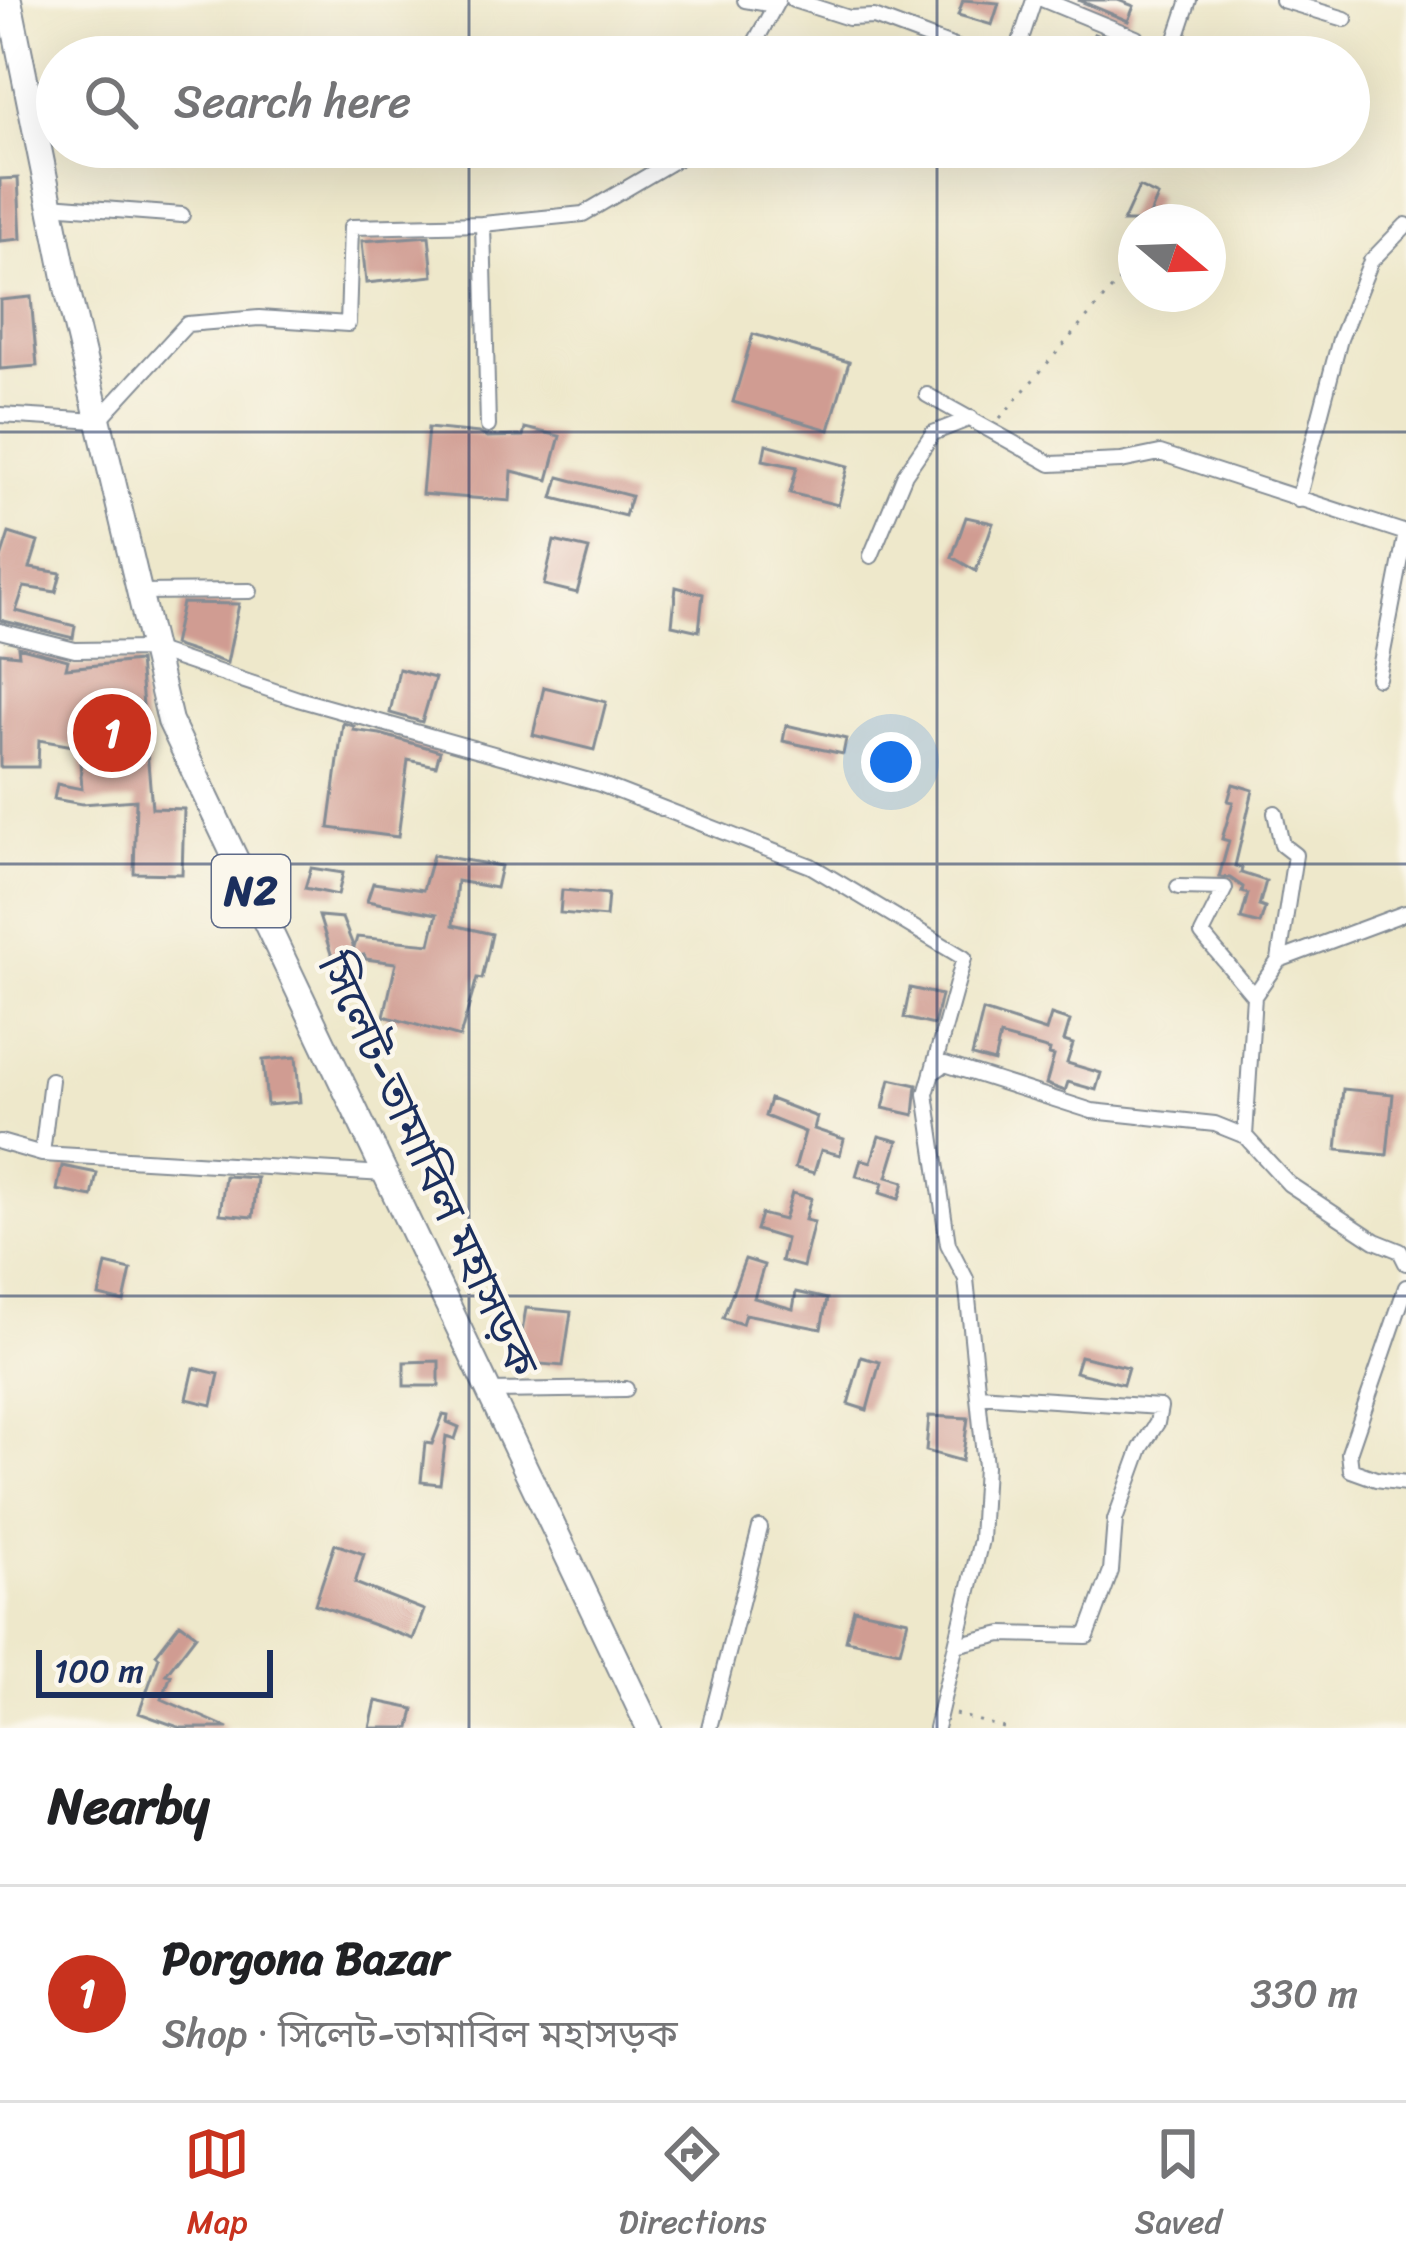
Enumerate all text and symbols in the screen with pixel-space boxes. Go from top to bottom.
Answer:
search box [36,36,1370,168]
text: Search here [174,62,411,142]
icon: search [78,69,144,135]
north arrow [1118,204,1226,312]
pin: 1 [73,688,151,778]
your location [861,732,921,792]
road number: N2 [212,855,290,927]
street label: সিলেট-তামাবিল মহাসড়ক [294,938,562,1392]
text: 100 m [54,1642,144,1700]
scale bar [36,1644,273,1697]
text: Nearby [48,1761,209,1851]
text: Porgona Bazar [162,1919,448,1999]
text: 1 [79,1959,95,2028]
text: 330 m [1250,1959,1358,2028]
text: Shop · সিলেট-তামাবিল মহাসড়ক [162,1999,678,2068]
tab: Map [184,2121,250,2251]
tab: Directions [619,2121,766,2251]
tab: Saved [1135,2121,1222,2251]

